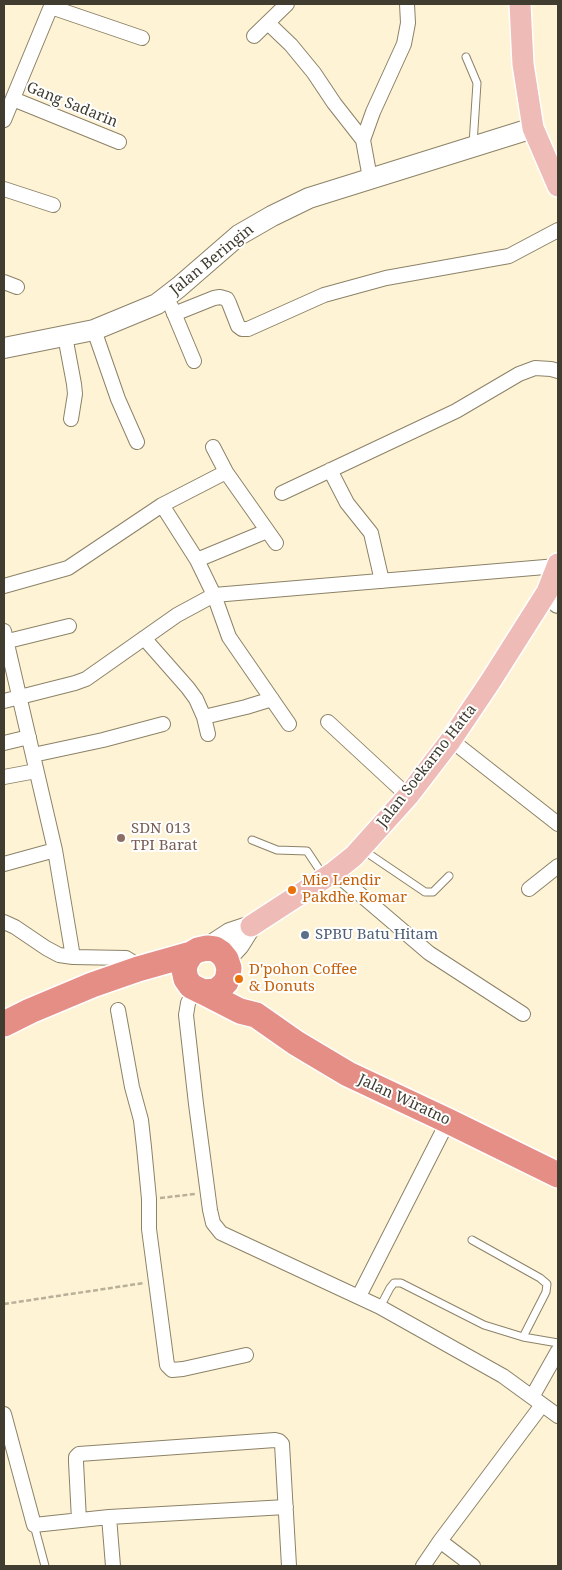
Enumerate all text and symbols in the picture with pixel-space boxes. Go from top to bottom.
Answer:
street label: Gang Sadarin [24,79,120,131]
street label: Jalan Beringin [167,221,257,299]
street label: Jalan Soekarno Hatta [373,701,481,831]
place label: SDN 013 TPI Barat [131,820,197,855]
marker: SDN 013 TPI Barat [115,832,127,844]
place label: Mie Lendir Pakdhe Komar [302,872,407,907]
marker: Mie Lendir Pakdhe Komar [286,884,298,896]
place label: SPBU Batu Hitam [315,926,438,944]
marker: SPBU Batu Hitam [299,929,311,941]
place label: D'pohon Coffee & Donuts [249,961,357,996]
marker: D'pohon Coffee & Donuts [233,973,245,985]
street label: Jalan Wiratno [355,1071,453,1129]

